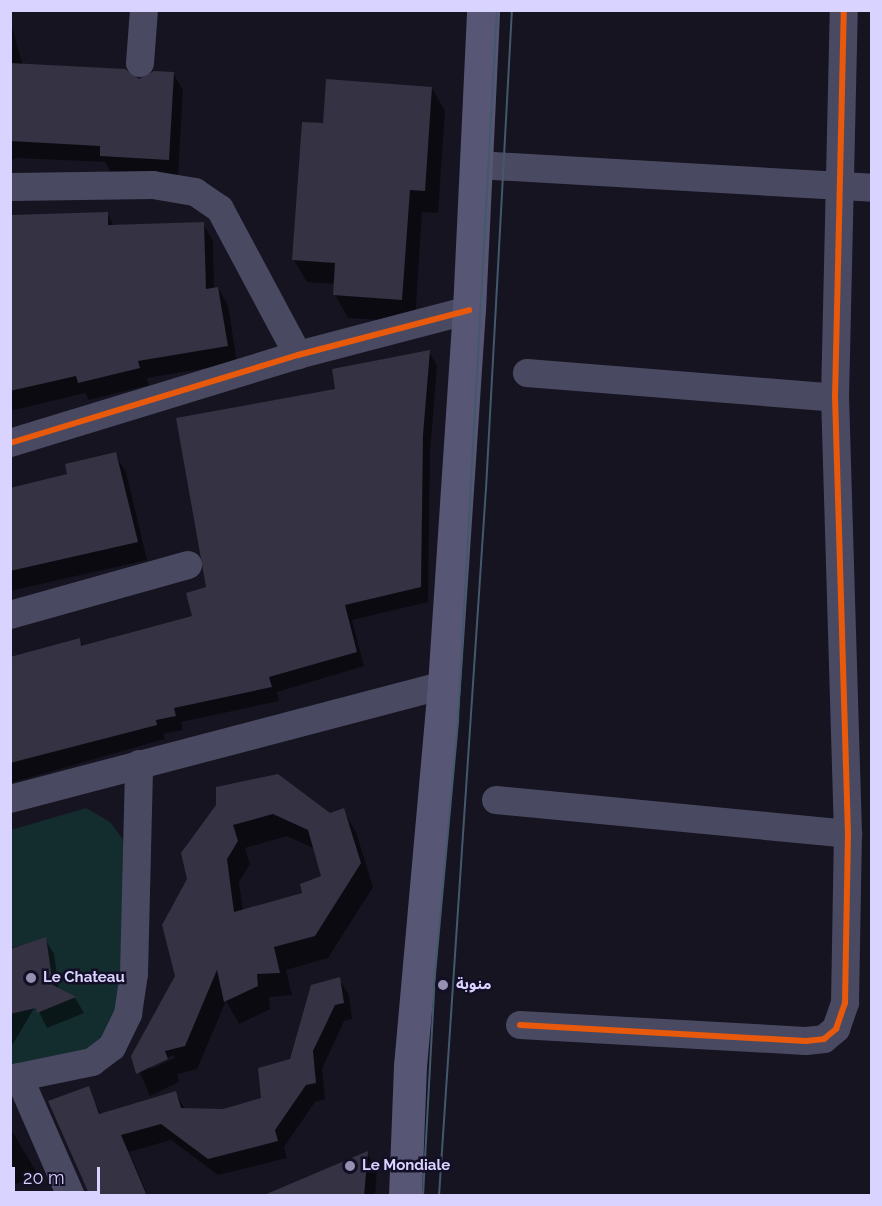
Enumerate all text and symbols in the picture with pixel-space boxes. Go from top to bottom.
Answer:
place label: Le Chateau [43,969,125,987]
marker: Le Chateau [24,971,38,985]
marker: منوبة [434,976,452,994]
place label: منوبة [456,976,491,994]
scale bar [15,1155,104,1193]
place label: Le Mondiale [362,1157,450,1175]
marker: Le Mondiale [343,1159,357,1173]
text: 20 m [23,1167,65,1188]

